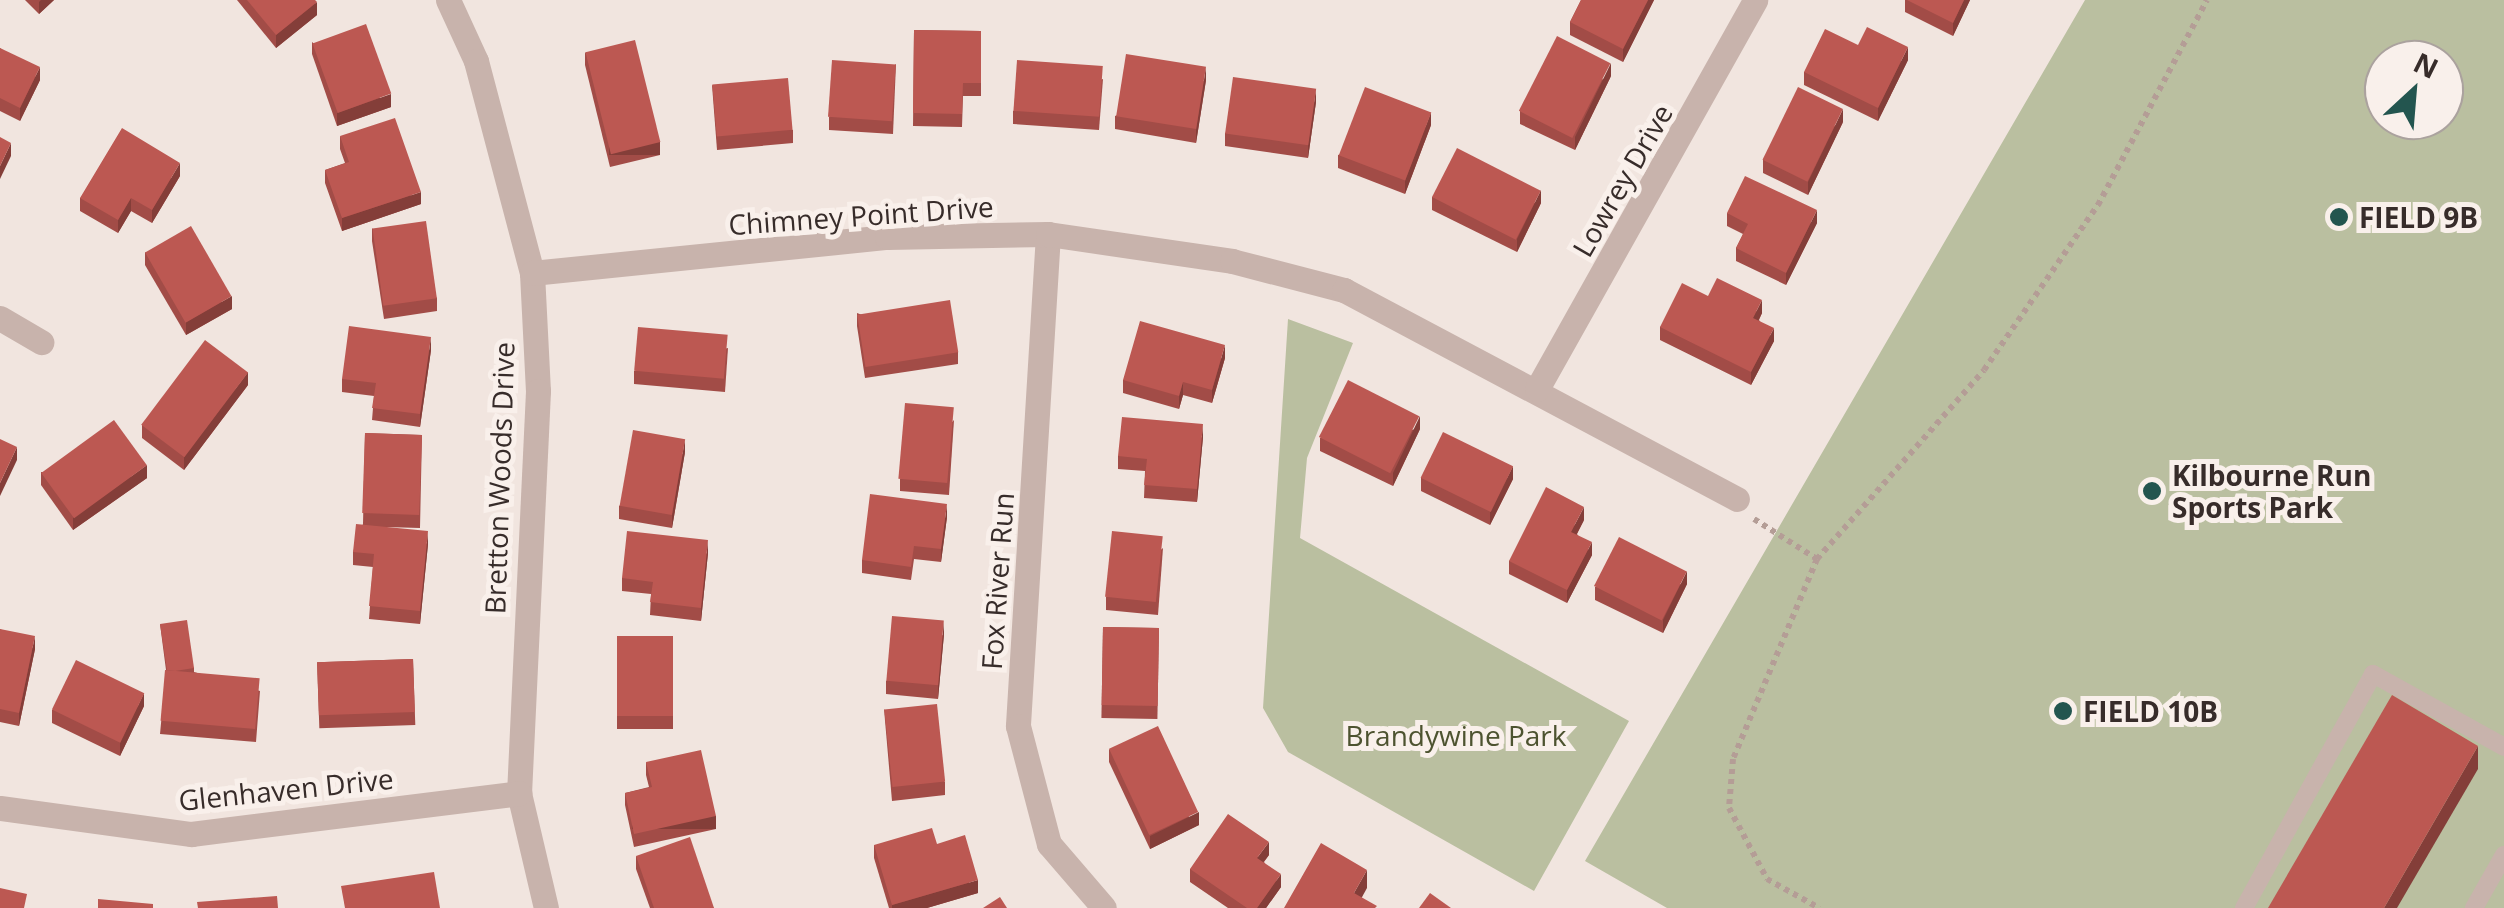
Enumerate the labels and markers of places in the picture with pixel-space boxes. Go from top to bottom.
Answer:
place label: FIELD 9B [2359,200,2478,234]
marker: FIELD 9B [2328,206,2350,228]
place label: Kilbourne Run Sports Park [2172,458,2371,524]
marker: Kilbourne Run Sports Park [2141,480,2163,502]
place label: FIELD 10B [2083,694,2218,728]
marker: FIELD 10B [2052,700,2074,722]

